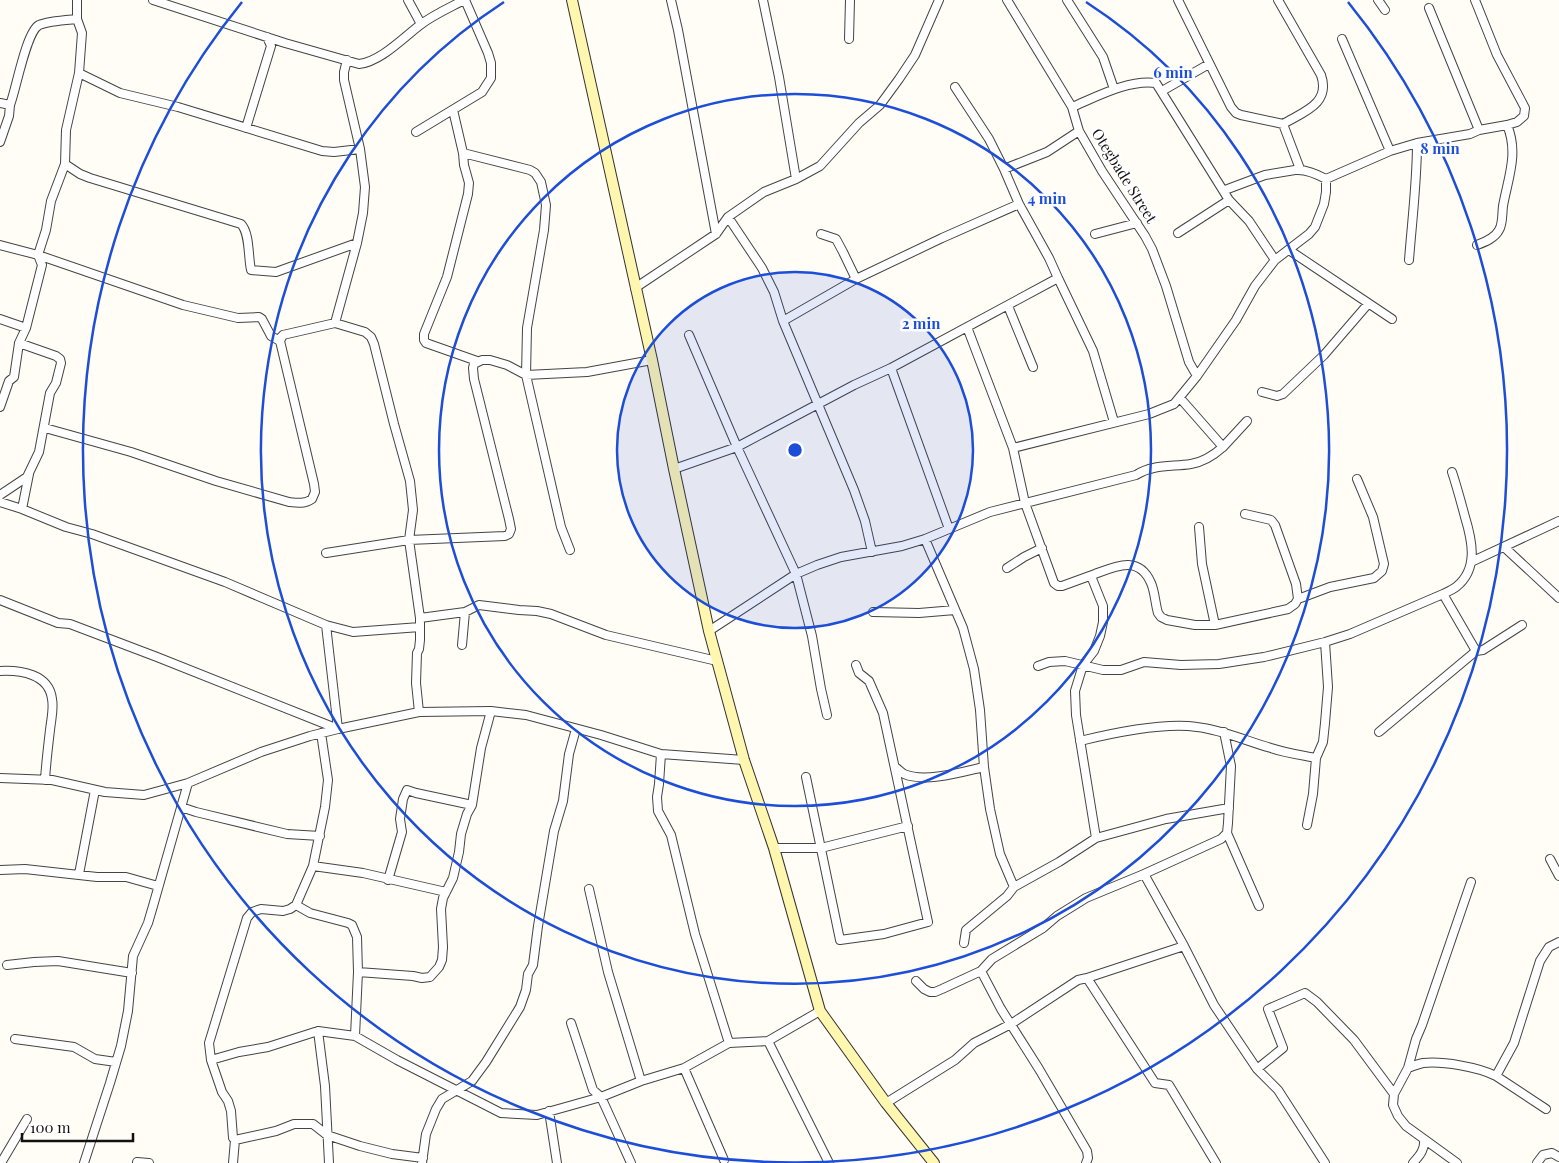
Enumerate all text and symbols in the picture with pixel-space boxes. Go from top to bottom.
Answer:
text: 6 min [1153,62,1193,82]
street label: Otegbade Street [1088,124,1162,227]
text: 8 min [1420,138,1460,158]
text: 4 min [1028,188,1067,208]
text: 2 min [902,313,941,333]
centre of rings [786,441,804,459]
scale bar [22,1110,134,1142]
text: 100 m [30,1117,71,1137]

